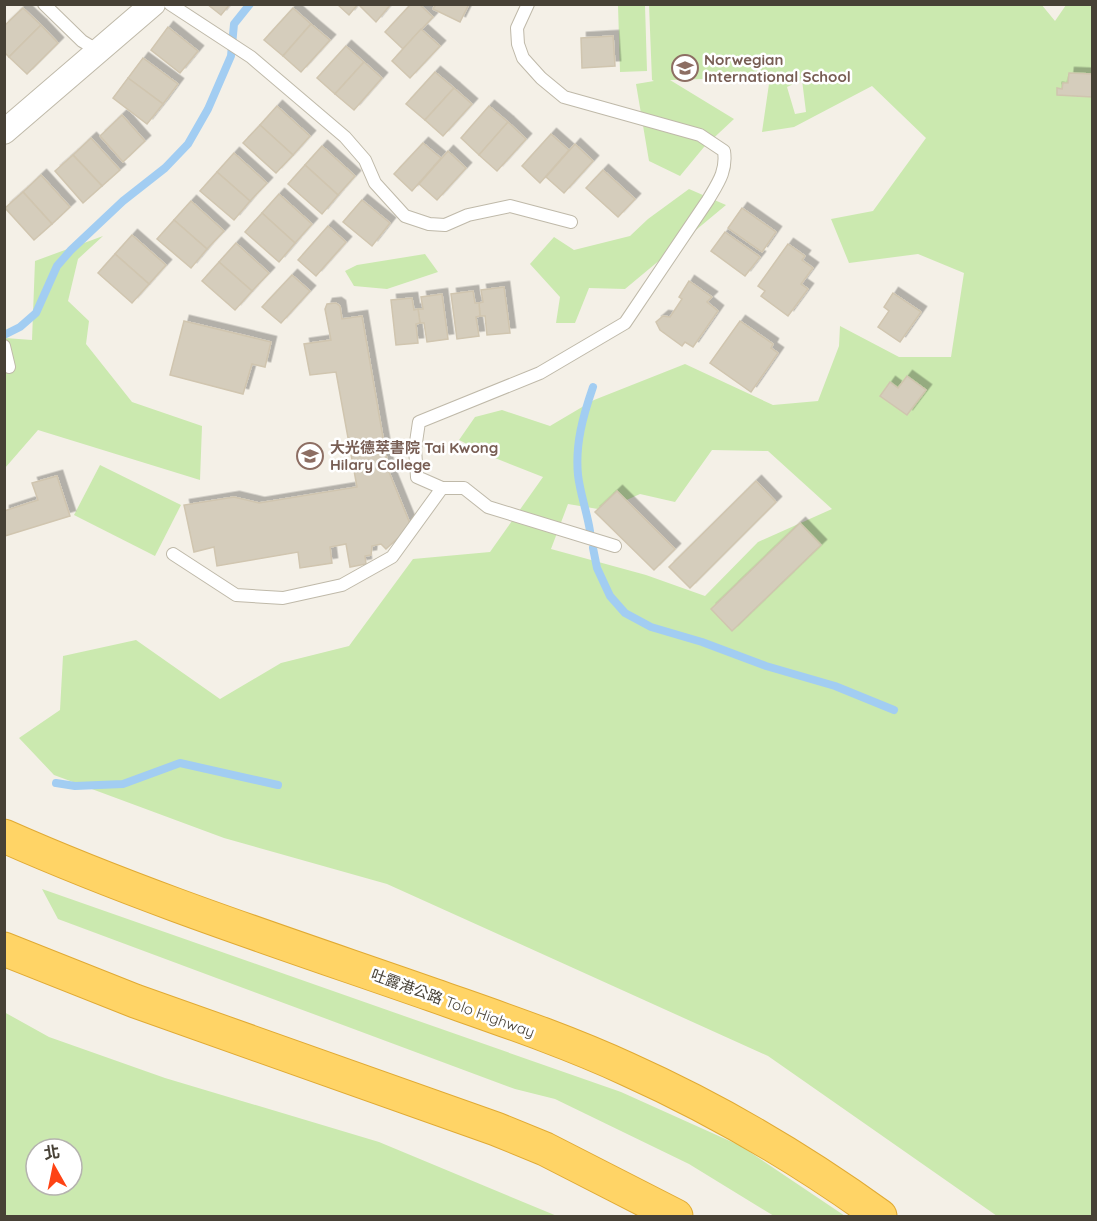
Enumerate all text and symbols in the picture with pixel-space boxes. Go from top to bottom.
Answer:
place label: Norwegian International School [704,50,851,86]
school or university icon: Norwegian International School [670,53,700,83]
place label: 大光德萃書院 Tai Kwong Hilary College [330,438,498,474]
school or university icon: 大光德萃書院 Tai Kwong Hilary College [295,441,325,471]
street label: 吐露港公路 Tolo Highway [369,965,537,1041]
north arrow [24,1137,84,1197]
text: 北 [42,1141,61,1163]

